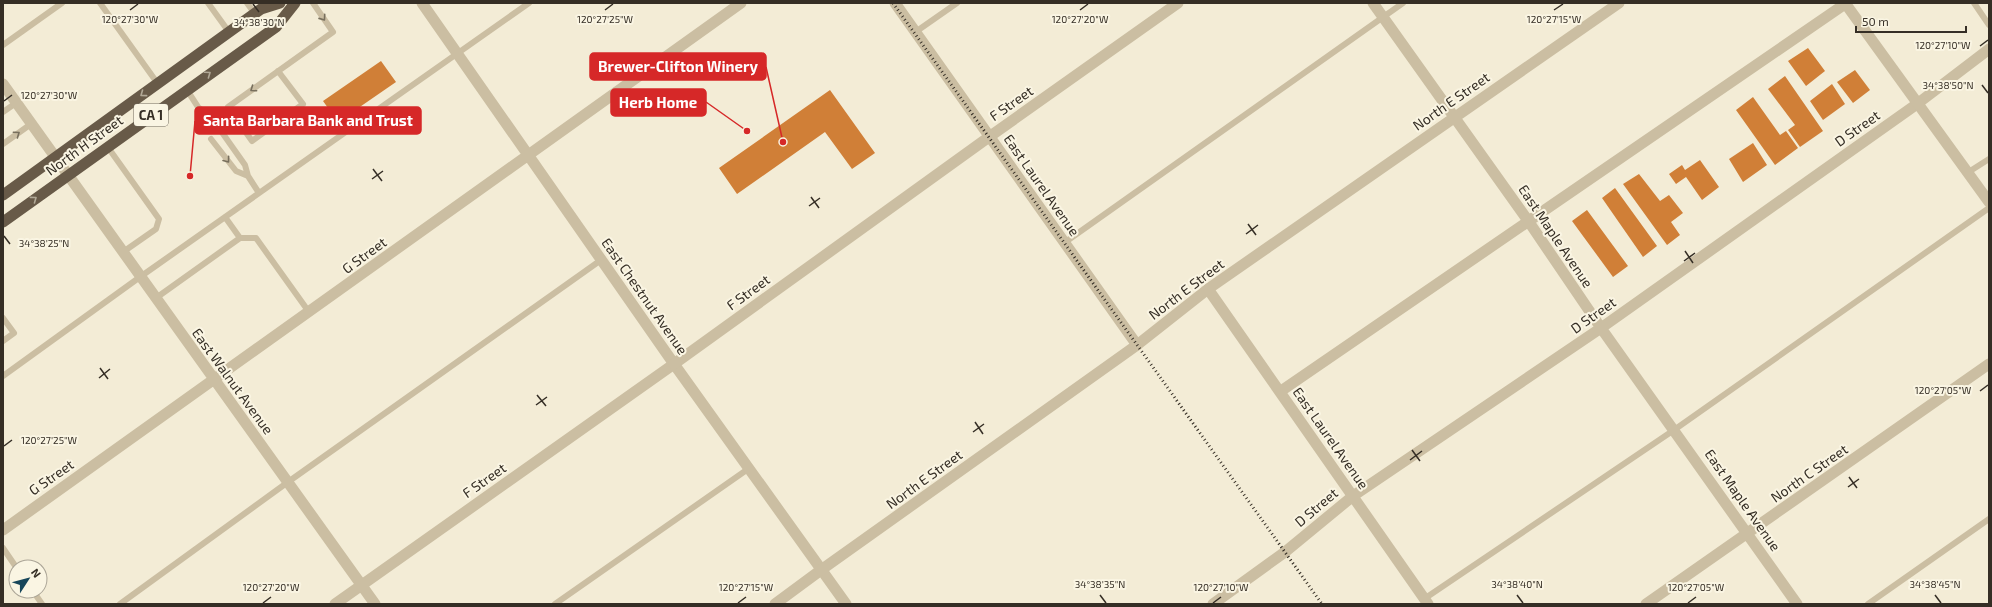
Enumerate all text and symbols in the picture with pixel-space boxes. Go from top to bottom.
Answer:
scale bar [1856,8,1966,34]
text: 120°27'30"W [102,13,159,25]
one-way arrow [318,13,325,20]
text: 120°27'25"W [577,13,634,25]
text: 120°27'20"W [1052,13,1109,25]
text: 120°27'15"W [1527,13,1582,25]
text: 50 m [1862,14,1889,28]
text: 34°38'30"N [233,16,285,28]
text: 120°27'10"W [1915,39,1971,51]
callout: Brewer-Clifton Winery [590,53,766,80]
text: Brewer-Clifton Winery [598,57,758,76]
street label: North E Street [1409,68,1493,134]
one-way arrow [204,72,211,79]
text: 34°38'50"N [1922,79,1974,91]
street label: F Street [986,82,1036,124]
one-way arrow [250,84,257,92]
text: 120°27'30"W [21,89,78,101]
one-way arrow [141,89,148,96]
callout: Herb Home [611,89,706,116]
text: Herb Home [619,93,697,111]
road number: CA 1 [134,104,168,126]
street label: D Street [1831,106,1883,150]
callout: Santa Barbara Bank and Trust [195,107,421,134]
street label: North H Street [42,111,126,179]
text: Santa Barbara Bank and Trust [203,111,413,129]
one-way arrow [13,131,20,139]
street label: East Laurel Avenue [1001,131,1083,239]
one-way arrow [223,156,230,163]
street label: East Maple Avenue [1515,181,1597,291]
one-way arrow [30,197,37,204]
street label: G Street [338,233,390,277]
street label: East Chestnut Avenue [598,234,692,358]
text: 34°38'25"N [19,237,69,249]
street label: North E Street [1145,255,1227,323]
street label: F Street [723,271,773,313]
street label: D Street [1567,293,1619,337]
street label: East Walnut Avenue [189,325,277,437]
street label: East Laurel Avenue [1290,384,1372,492]
text: 120°27'05"W [1915,384,1972,396]
text: 120°27'25"W [21,434,78,446]
street label: North C Street [1767,440,1851,506]
street label: North E Street [883,446,965,512]
street label: East Maple Avenue [1701,446,1785,554]
street label: G Street [25,455,77,499]
street label: F Street [459,459,509,501]
street label: D Street [1291,484,1341,530]
north arrow [8,559,48,599]
text: N [29,566,44,580]
text: 34°38'35"N [1075,578,1125,590]
text: 34°38'40"N [1491,578,1543,590]
text: 34°38'45"N [1910,578,1960,590]
text: 120°27'20"W [243,581,300,593]
text: 120°27'15"W [719,581,774,593]
text: 120°27'10"W [1193,581,1249,593]
text: 120°27'05"W [1668,581,1725,593]

